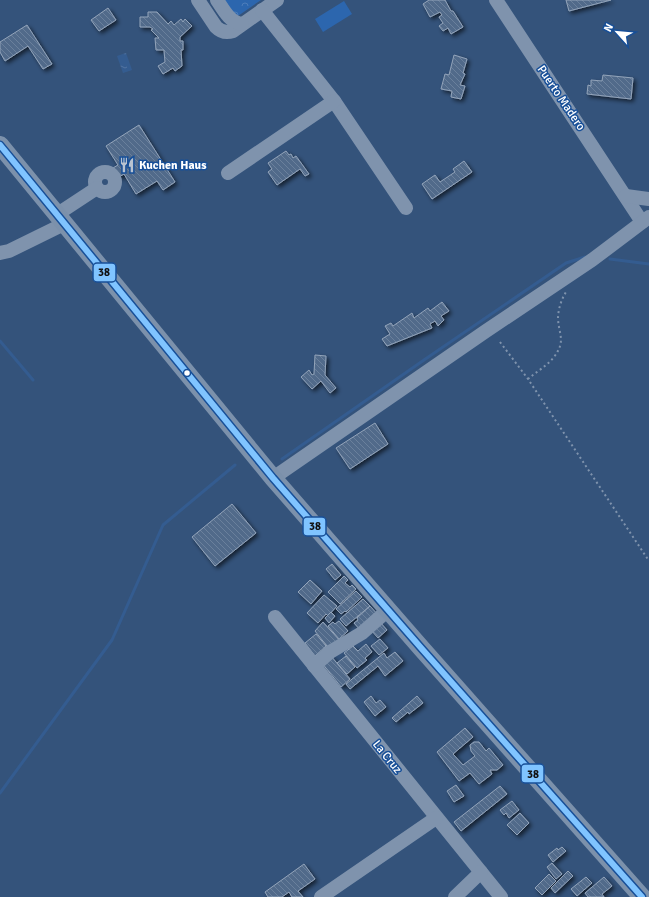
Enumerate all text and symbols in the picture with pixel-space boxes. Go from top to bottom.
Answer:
north arrow [597,12,637,52]
text: N [601,21,616,34]
street label: Puerto Madero [534,63,588,133]
restaurant icon: Kuchen Haus [118,156,136,174]
place label: Kuchen Haus [139,158,207,173]
line badge: 38 [93,263,116,282]
text: 38 [98,266,110,279]
unlabelled marker [182,368,192,378]
line badge: 38 [303,517,326,536]
text: 38 [309,520,321,533]
street label: La Cruz [369,737,405,777]
line badge: 38 [521,764,544,783]
text: 38 [527,768,539,781]

